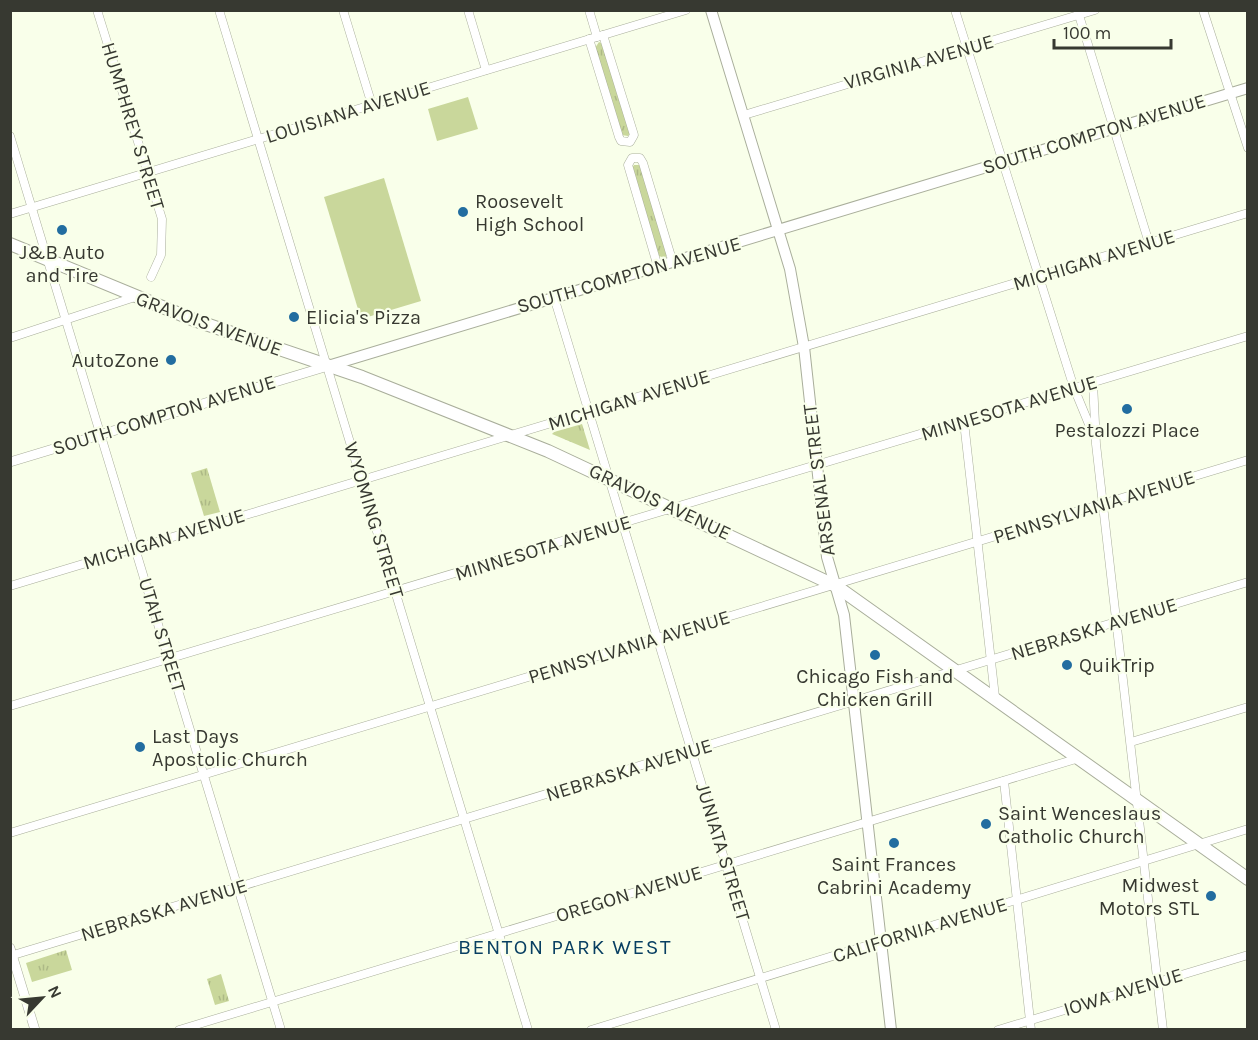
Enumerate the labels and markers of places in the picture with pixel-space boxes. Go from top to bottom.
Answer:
place label: Roosevelt High School [475,190,584,236]
marker: Roosevelt High School [456,205,470,219]
marker: J&B Auto and Tire [55,223,69,237]
place label: J&B Auto and Tire [19,241,105,287]
place label: Elicia's Pizza [306,306,421,329]
marker: Elicia's Pizza [287,310,301,324]
place label: AutoZone [72,349,159,372]
marker: AutoZone [164,353,178,367]
marker: Pestalozzi Place [1120,402,1134,416]
place label: Pestalozzi Place [1055,419,1199,442]
marker: Chicago Fish and Chicken Grill [868,648,882,662]
place label: QuikTrip [1079,654,1155,677]
marker: QuikTrip [1060,658,1074,672]
place label: Chicago Fish and Chicken Grill [796,665,954,711]
place label: Last Days Apostolic Church [152,725,308,771]
marker: Last Days Apostolic Church [133,740,147,754]
place label: Saint Wenceslaus Catholic Church [998,802,1161,848]
marker: Saint Wenceslaus Catholic Church [979,817,993,831]
marker: Saint Frances Cabrini Academy [887,836,901,850]
place label: Saint Frances Cabrini Academy [817,853,971,899]
place label: Midwest Motors STL [1099,874,1200,920]
marker: Midwest Motors STL [1204,889,1218,903]

